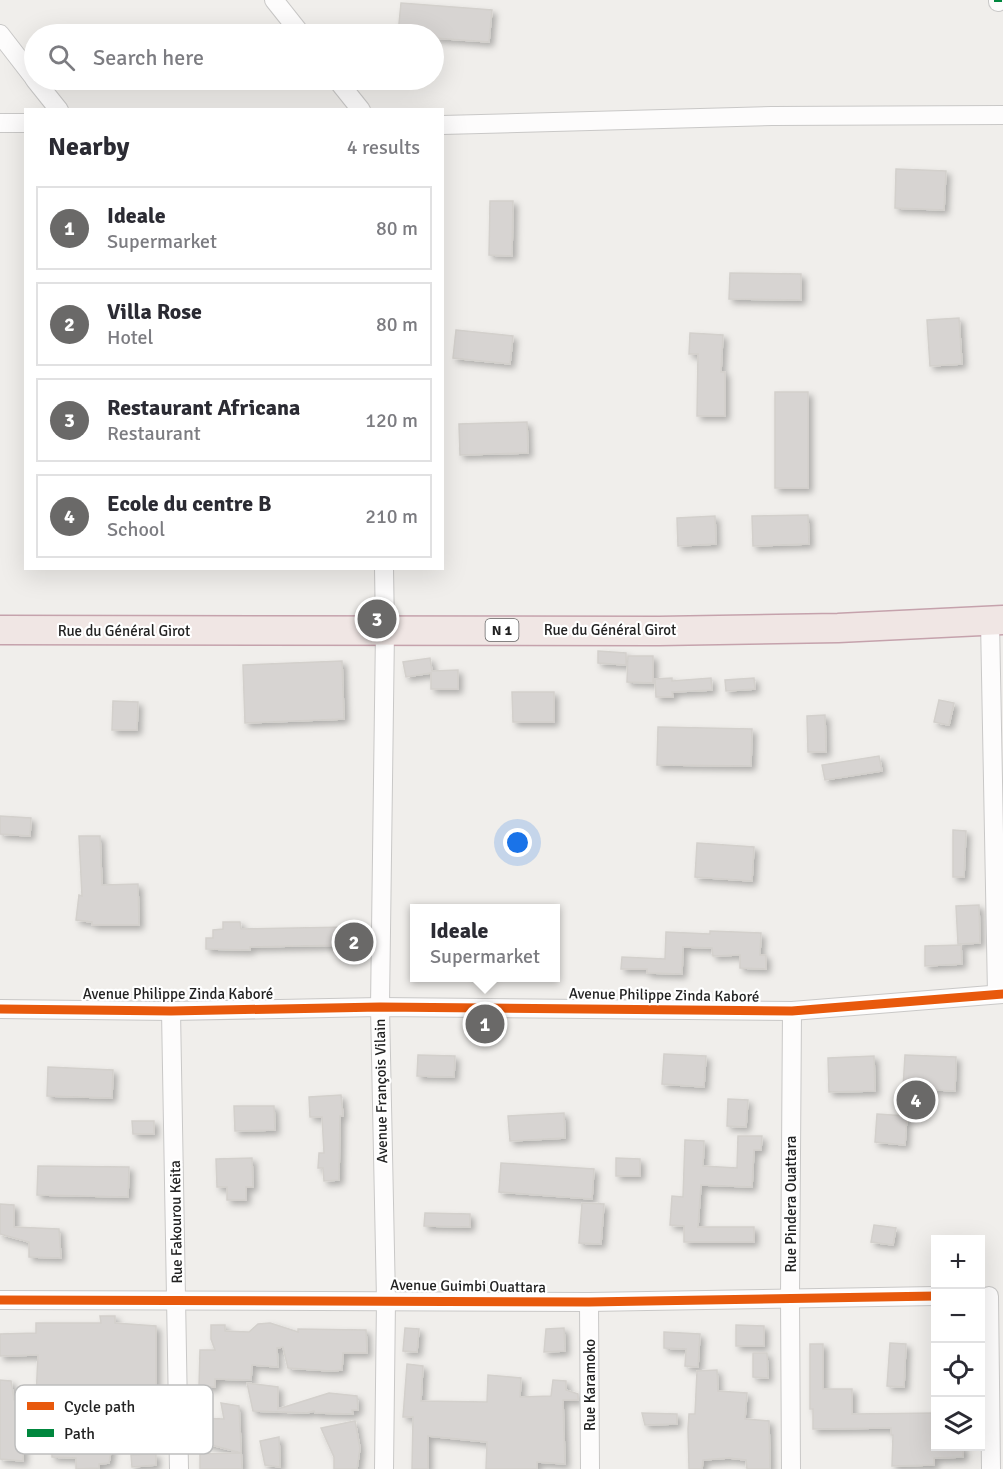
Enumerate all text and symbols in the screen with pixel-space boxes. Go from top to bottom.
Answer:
search box [24,24,444,90]
icon: search [45,41,78,74]
text: Search here [93,44,204,71]
text: Nearby [48,131,129,163]
text: 4 results [347,135,420,160]
text: Ideale [107,202,166,229]
text: 1 [64,216,75,241]
text: 80 m [376,216,418,241]
text: Supermarket [107,229,217,254]
text: Villa Rose [107,298,202,325]
text: 2 [64,312,75,337]
text: 80 m [376,312,418,337]
text: Hotel [107,325,153,350]
text: Restaurant Africana [107,394,300,421]
text: 3 [64,408,75,433]
text: 120 m [365,408,418,433]
text: Restaurant [107,421,201,446]
text: Ecole du centre B [107,490,272,517]
text: 4 [64,504,75,529]
text: 210 m [365,504,418,529]
text: School [107,517,165,542]
pin: 3 [358,596,397,642]
road number: N 1 [486,619,518,641]
street label: Rue du Général Girot [544,621,676,639]
street label: Rue du Général Girot [58,622,190,640]
your location [503,828,532,857]
popup [410,904,560,982]
text: Ideale [430,917,489,944]
pin: 2 [334,920,374,964]
text: Supermarket [430,944,540,969]
street label: Avenue Philippe Zinda Kaboré [569,984,759,1006]
street label: Avenue Philippe Zinda Kaboré [83,985,273,1003]
pin: 1 [466,1002,504,1046]
street label: Avenue François Vilain [371,1019,391,1163]
pin: 4 [896,1078,936,1122]
street label: Rue Pindera Ouattara [782,1136,800,1272]
street label: Rue Fakourou Keita [166,1160,186,1284]
map controls [931,1235,985,1451]
button: + [931,1235,985,1289]
street label: Avenue Guimbi Ouattara [390,1276,546,1296]
button: − [931,1289,985,1343]
street label: Rue Karamoko [581,1339,599,1431]
button: locate [931,1343,985,1397]
legend [15,1385,213,1454]
text: Cycle path [64,1397,135,1417]
button: layers [931,1397,985,1451]
text: Path [64,1424,95,1444]

